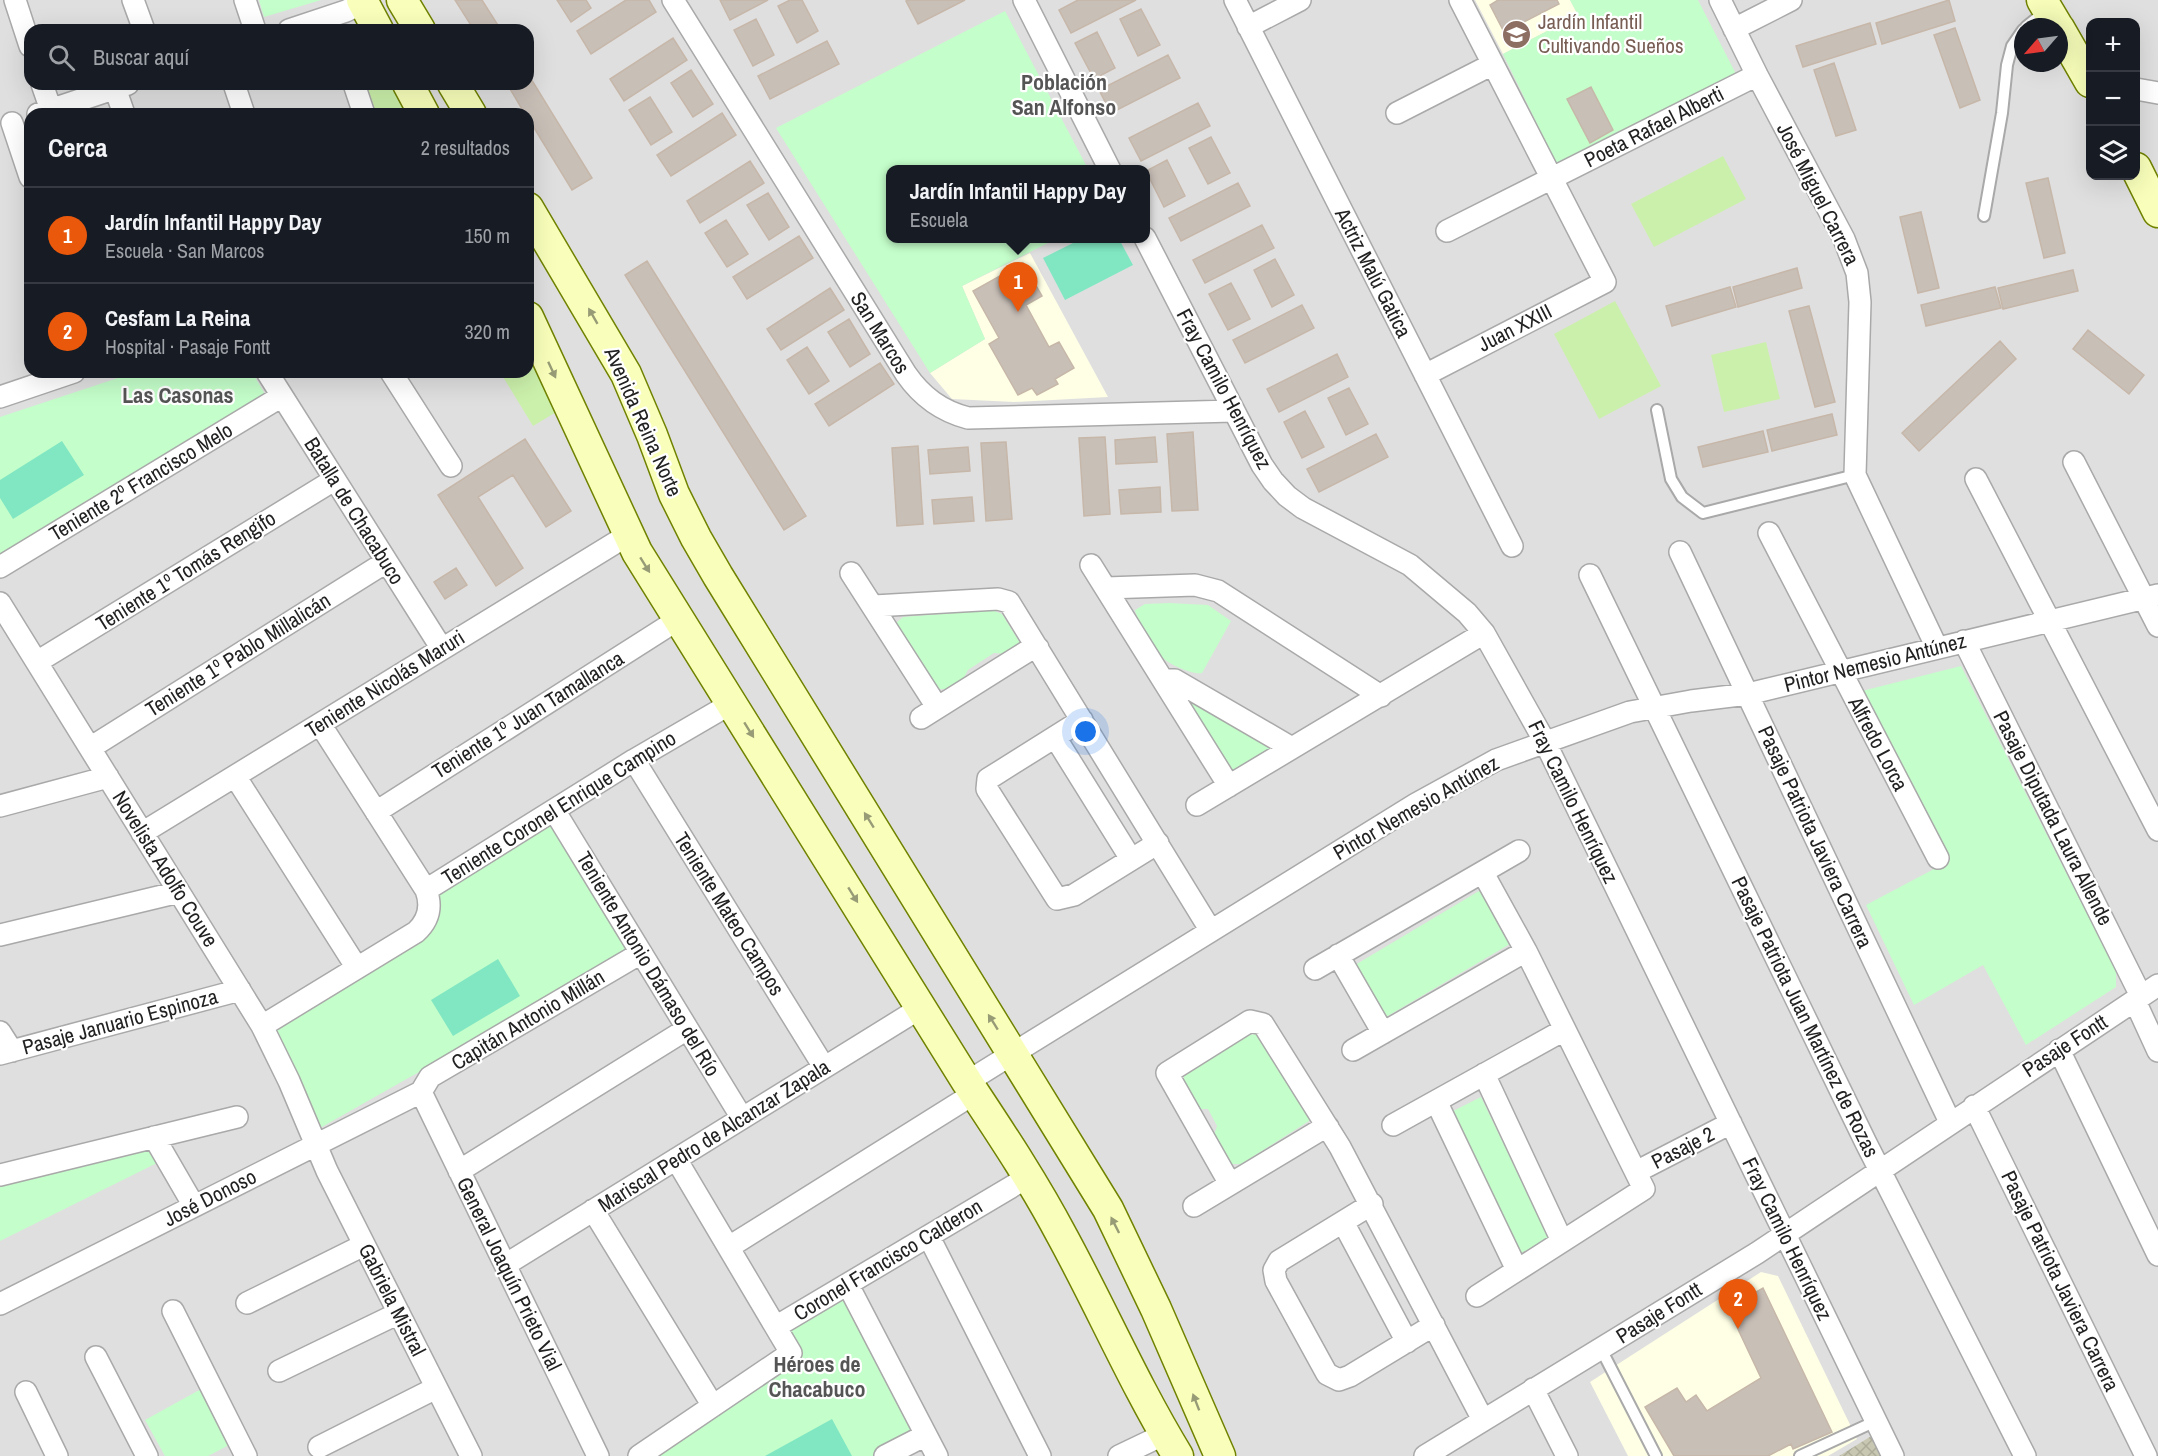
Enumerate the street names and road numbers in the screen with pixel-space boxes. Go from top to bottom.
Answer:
street label: Poeta Rafael Alberti [1579,79,1729,174]
street label: José Miguel Carrera [1770,118,1867,270]
street label: Actriz Malú Gatica [1328,202,1419,343]
street label: San Marcos [844,286,917,379]
street label: Juan XXIII [1473,297,1557,359]
street label: Fray Camilo Henríquez [1170,303,1279,474]
street label: Avenida Reina Norte [597,342,689,501]
street label: Teniente 2º Francisco Melo [44,415,238,548]
street label: Batalla de Chacabuco [297,432,411,590]
street label: Teniente 1º Tomás Rengifo [90,503,281,638]
street label: Teniente 1º Pablo Millalicán [140,586,336,723]
street label: Teniente Nicolás Maruri [300,623,470,744]
street label: Pintor Nemesio Antúnez [1781,626,1969,699]
street label: Teniente 1º Juan Tamallanca [426,644,629,785]
street label: Alfredo Lorca [1841,691,1915,796]
street label: Pasaje Diputada Laura Allende [1987,705,2120,930]
street label: Fray Camilo Henríquez [1521,715,1626,888]
street label: Pasaje Patriota Javiera Carrera [1751,721,1880,953]
street label: Teniente Coronel Enrique Campino [436,724,681,892]
street label: Pintor Nemesio Antúnez [1328,748,1504,867]
street label: Novelista Adolfo Couve [106,785,225,952]
street label: Teniente Mateo Campos [667,826,791,1001]
street label: Teniente Antonio Dámaso del Río [570,846,727,1082]
street label: Pasaje Patriota Juan Martínez de Rozas [1725,871,1886,1162]
street label: Capitán Antonio Millán [446,962,610,1077]
street label: Pasaje Januario Espinoza [19,981,221,1062]
street label: Pasaje Fontt [2017,1007,2113,1084]
street label: Mariscal Pedro de Alcanzar Zapala [592,1052,835,1219]
street label: Pasaje 2 [1646,1119,1719,1176]
street label: Fray Camilo Henríquez [1735,1152,1840,1325]
street label: José Donoso [158,1162,261,1233]
street label: Pasaje Patriota Javiera Carrera [1994,1166,2127,1396]
street label: General Joaquín Prieto Vial [450,1172,569,1376]
street label: Coronel Francisco Calderon [788,1192,988,1327]
street label: Gabriela Mistral [352,1239,433,1361]
street label: Pasaje Fontt [1610,1275,1707,1350]

